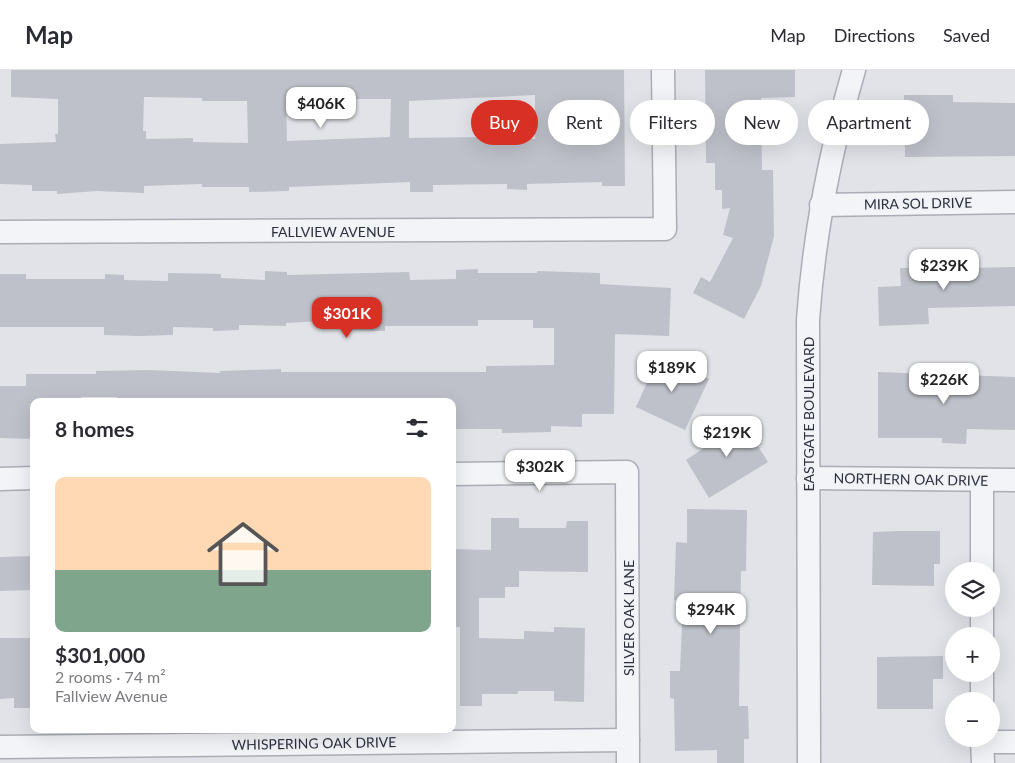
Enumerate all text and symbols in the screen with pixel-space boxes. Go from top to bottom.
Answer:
text: Map [25,20,73,49]
text: Map [770,24,806,46]
text: Directions [834,24,915,46]
text: Saved [943,24,990,46]
pin: $406K [286,87,356,129]
text: $406K [297,93,345,112]
chip: Buy [471,100,538,145]
chip: Rent [548,100,620,145]
chip: Filters [630,100,715,145]
chip: New [725,100,798,145]
chip: Apartment [808,100,929,145]
street label: MIRA SOL DRIVE [864,194,972,212]
street label: FALLVIEW AVENUE [271,223,395,240]
pin: $239K [909,248,979,291]
text: $239K [920,255,968,274]
pin: $301K [312,296,382,339]
text: $301K [323,303,371,322]
street label: EASTGATE BOULEVARD [800,337,817,492]
pin: $189K [637,350,707,393]
text: $189K [648,357,696,376]
pin: $226K [909,362,979,405]
text: $226K [920,369,968,388]
icon: filters [403,414,431,442]
text: 8 homes [55,416,134,441]
pin: $219K [692,416,762,458]
text: $219K [703,422,751,441]
pin: $302K [505,450,575,492]
text: $302K [516,456,564,475]
street label: NORTHERN OAK DRIVE [834,469,988,489]
icon: home [198,509,288,599]
street label: SILVER OAK LANE [620,560,637,676]
map controls [945,562,1000,747]
button: layers [945,562,1000,617]
pin: $294K [676,592,746,635]
text: $294K [687,599,735,618]
button: + [945,627,1000,682]
text: $301,000 [55,642,145,667]
text: 2 rooms · 74 m² [55,667,166,686]
text: Fallview Avenue [55,686,168,705]
button: − [945,692,1000,747]
street label: WHISPERING OAK DRIVE [232,733,396,753]

